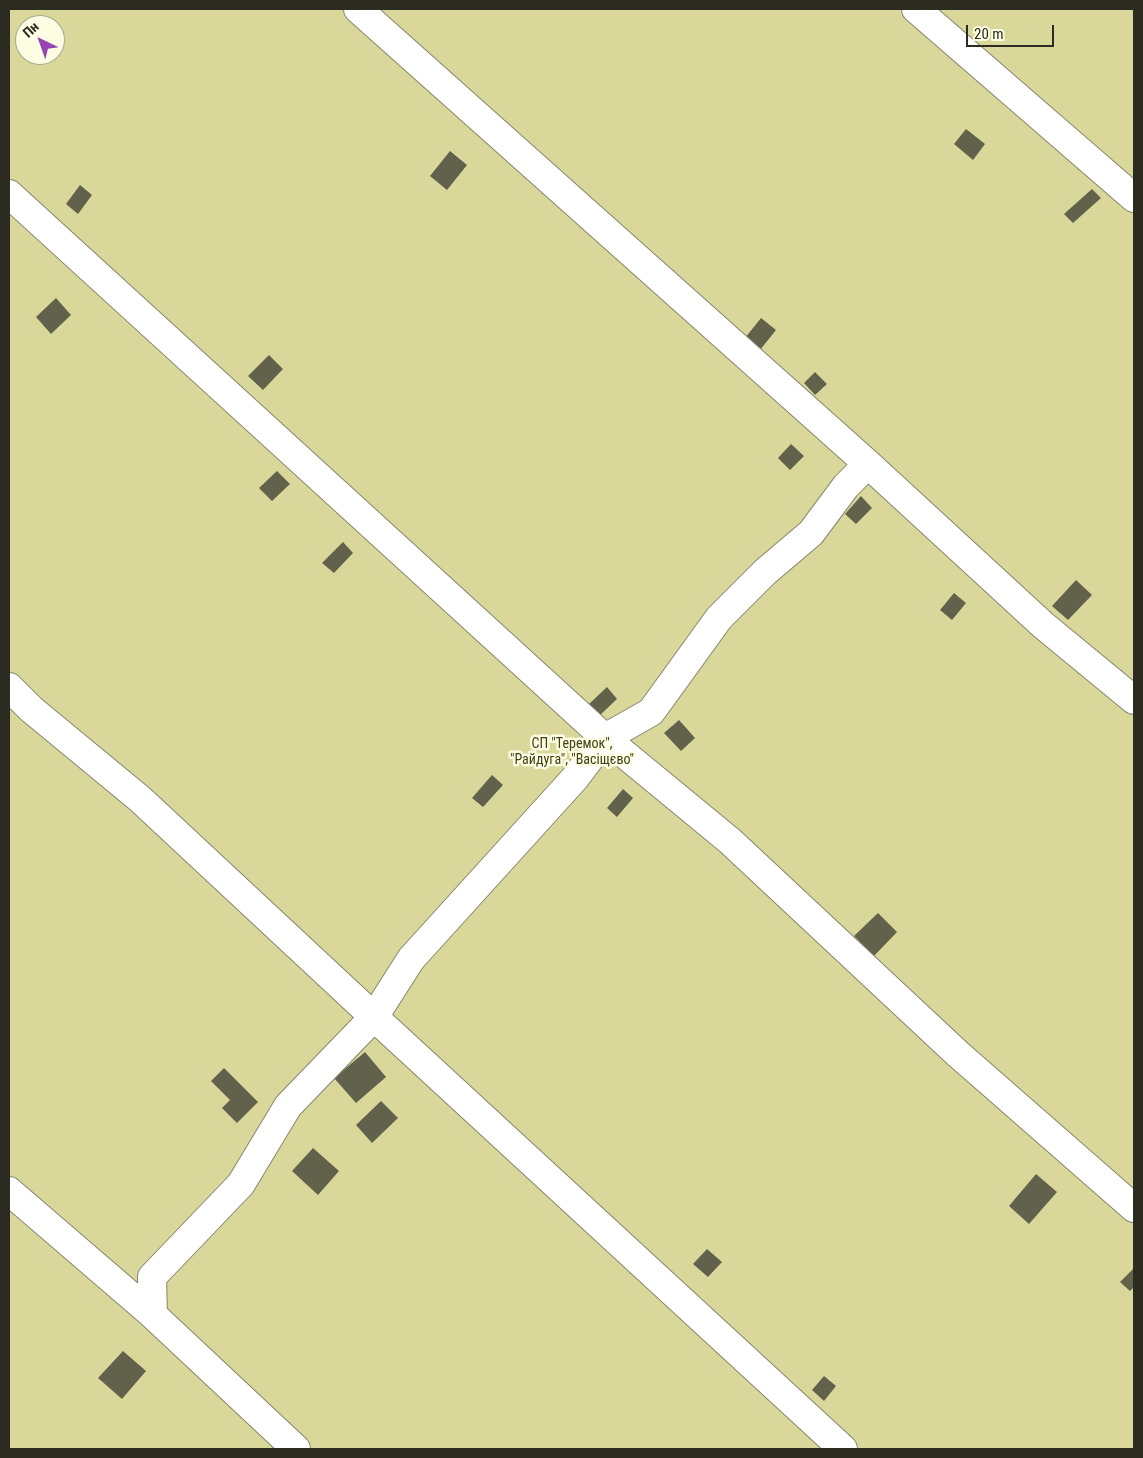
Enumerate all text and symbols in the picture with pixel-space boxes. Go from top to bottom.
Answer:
north arrow [15,15,65,65]
scale bar [968,15,1056,47]
text: Пн [19,18,42,41]
text: 20 m [974,25,1004,43]
park label: СП "Теремок", "Райдуга", "Васіщєво" [510,736,634,769]

